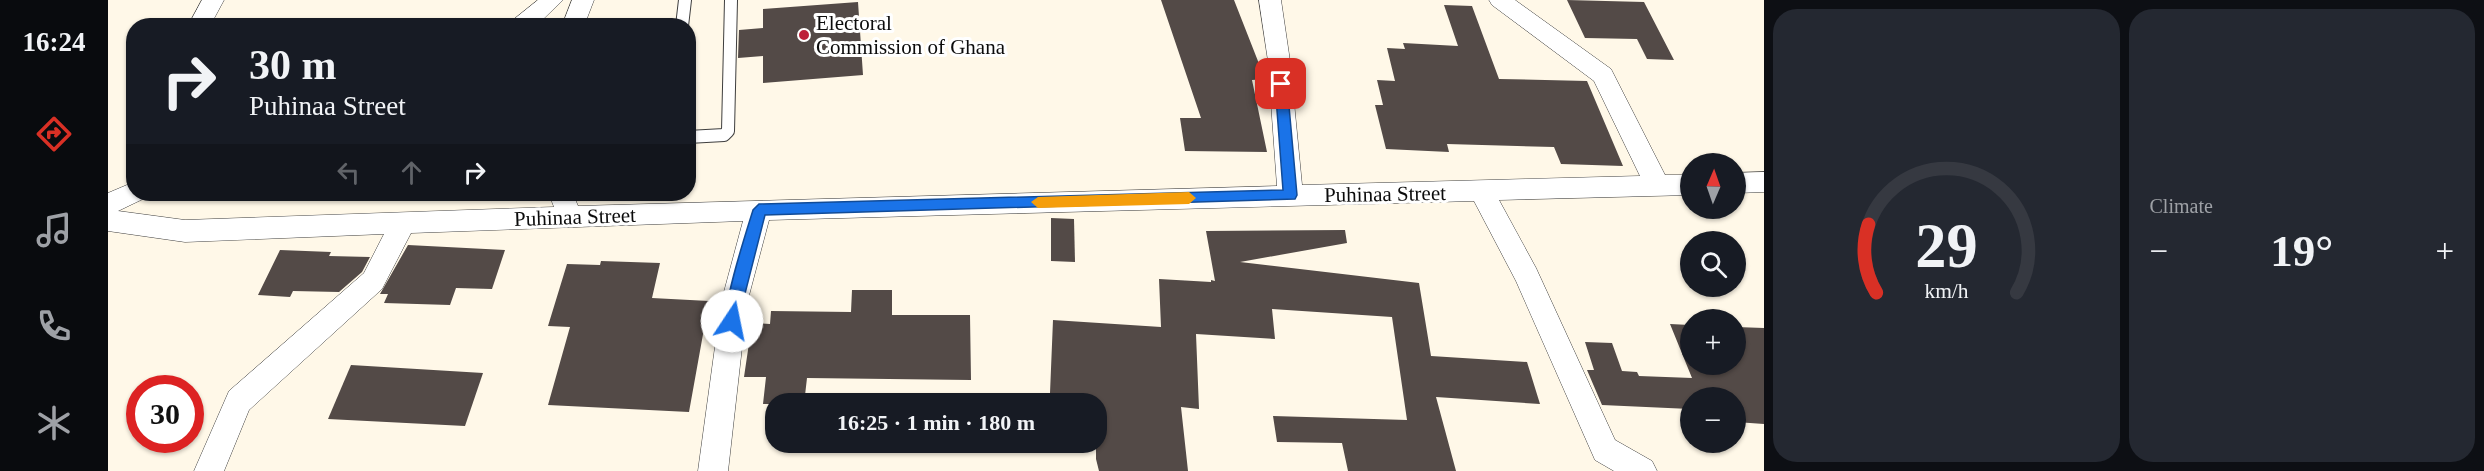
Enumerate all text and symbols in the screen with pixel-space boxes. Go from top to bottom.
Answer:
place label: Electoral Commission of Ghana [816,11,1006,59]
text: 16:24 [23,27,86,57]
marker: Electoral Commission of Ghana [797,28,811,42]
icon: right [150,42,228,120]
text: 30 m [249,42,337,88]
pin [1255,58,1306,109]
icon: arrive [1264,67,1297,100]
text: Puhinaa Street [249,91,406,121]
icon: directions [33,113,75,155]
north arrow [1680,153,1746,219]
map controls [1680,153,1746,453]
icon: left [332,156,365,189]
icon: ahead [395,156,428,189]
icon: right [458,156,491,189]
street label: Puhinaa Street [1324,181,1446,207]
text: Climate [2150,195,2213,217]
street label: Puhinaa Street [514,203,636,231]
icon: music [33,209,75,251]
text: 29 [1915,211,1977,280]
text: 19° [2270,226,2333,276]
button: search [1680,231,1746,297]
text: − [2150,233,2168,269]
text: + [2435,233,2454,269]
text: km/h [1924,279,1969,303]
position arrow [700,289,764,353]
icon: phone [33,305,75,347]
button: + [1680,309,1746,375]
speed limit sign: 30 [126,375,204,453]
button: − [1680,387,1746,453]
icon: climate [33,402,75,444]
text: 16:25 · 1 min · 180 m [837,410,1035,435]

